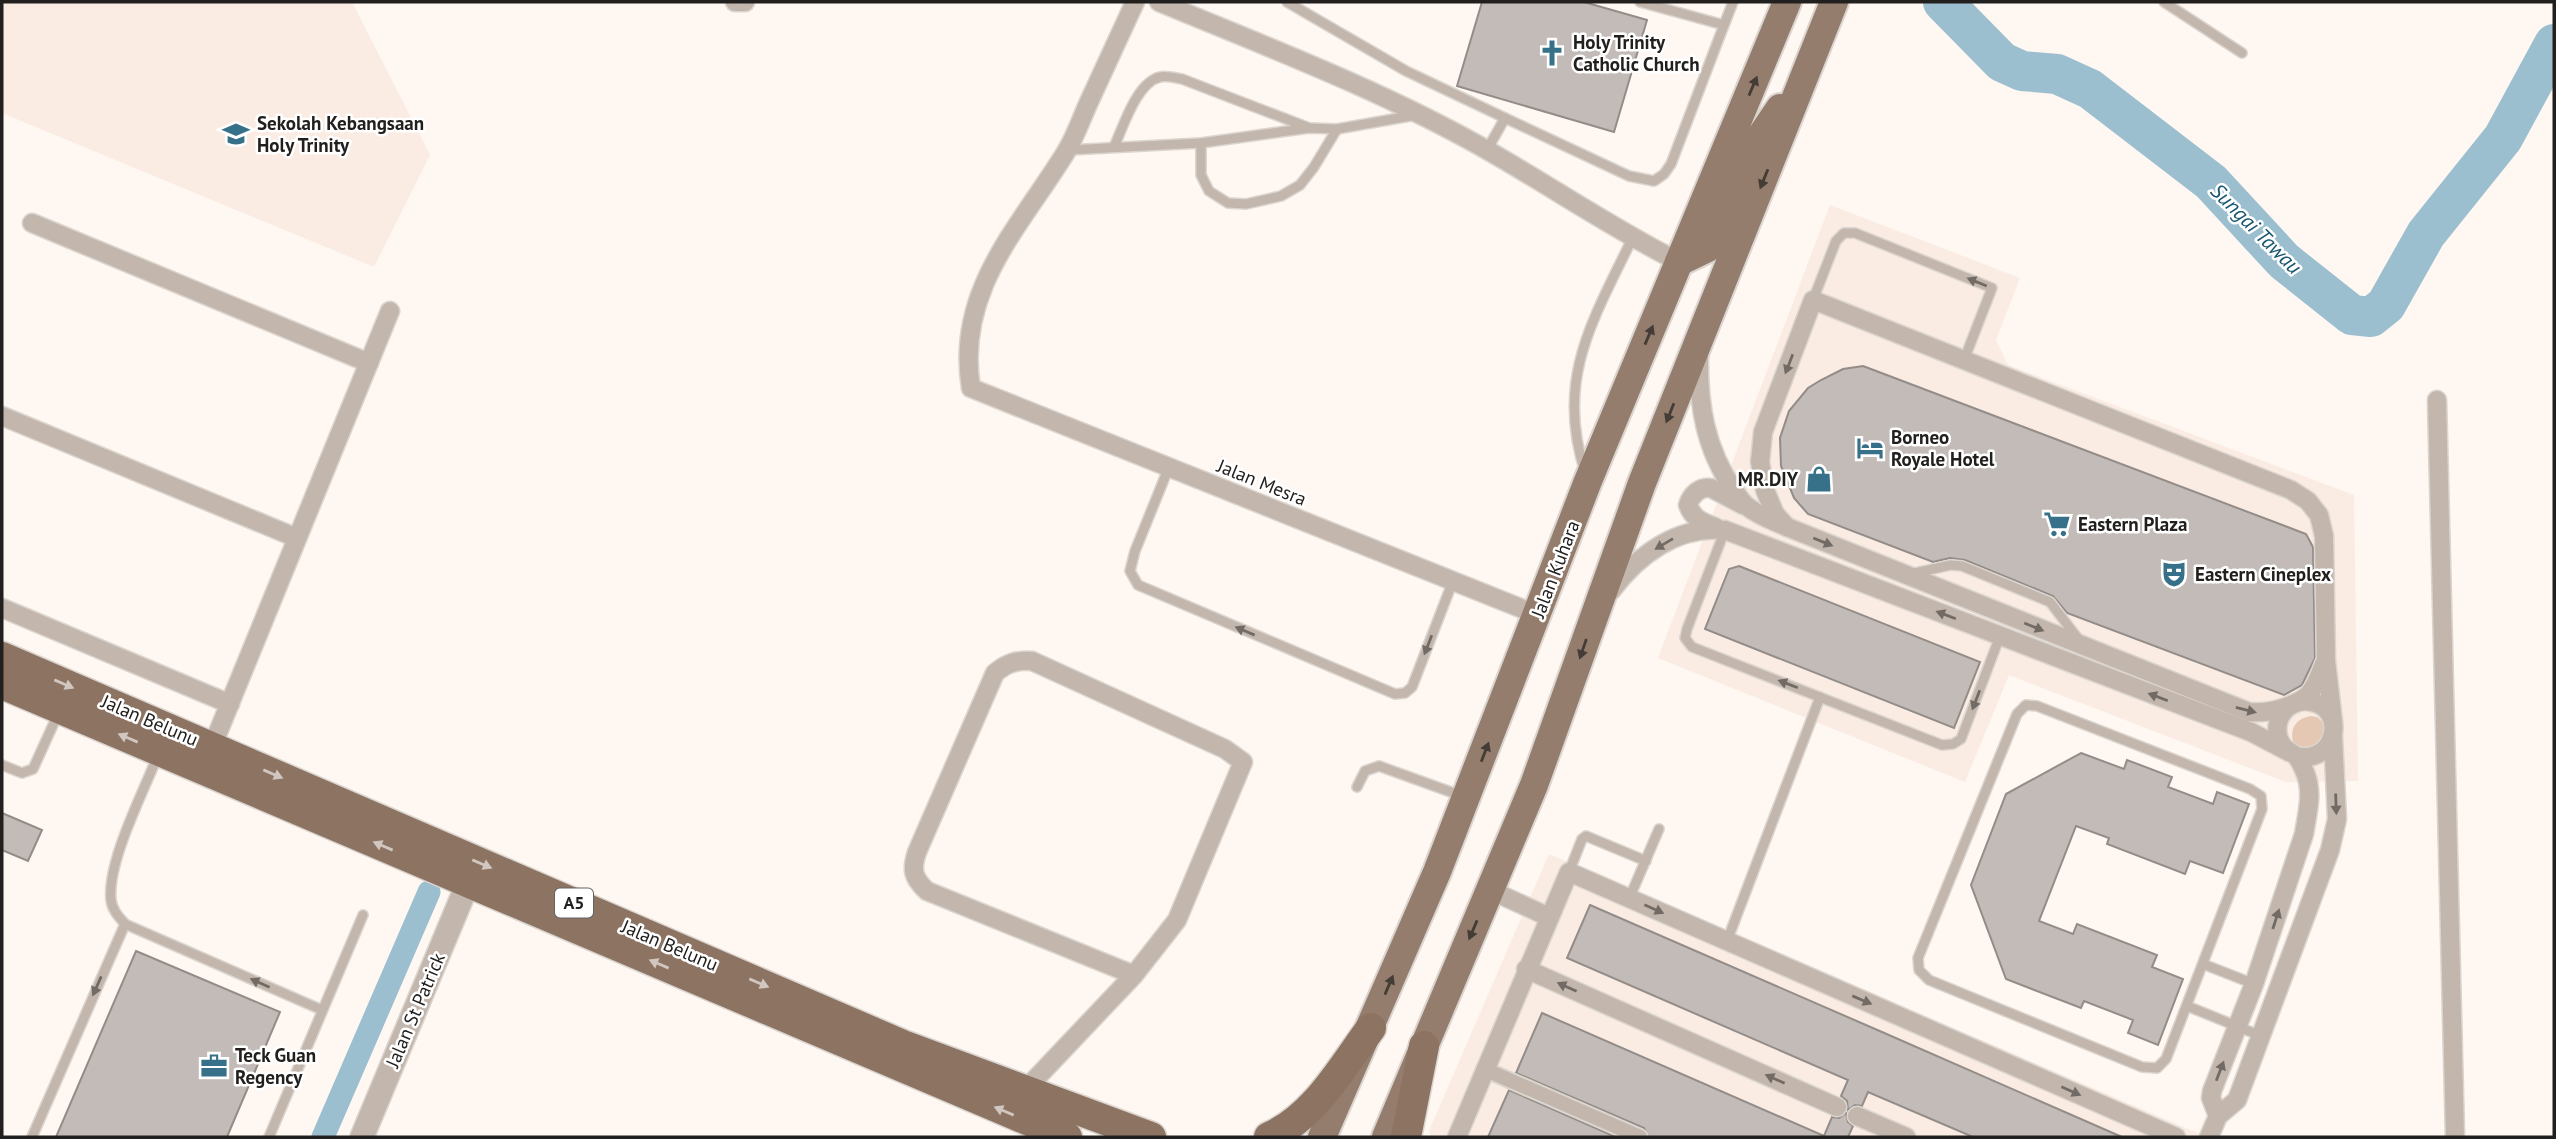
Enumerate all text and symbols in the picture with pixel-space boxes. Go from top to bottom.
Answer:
place label: Holy Trinity Catholic Church [1573,30,1700,76]
church icon: Holy Trinity Catholic Church [1537,38,1567,68]
one-way arrow [1747,75,1758,96]
place label: Sekolah Kebangsaan Holy Trinity [257,111,424,157]
school or university icon: Sekolah Kebangsaan Holy Trinity [221,119,251,149]
one-way arrow [1758,169,1769,190]
water label: Sungai Tawau [2205,177,2308,280]
one-way arrow [1967,276,1988,287]
one-way arrow [1643,325,1655,345]
one-way arrow [1783,353,1794,374]
one-way arrow [1664,402,1675,423]
place label: Borneo Royale Hotel [1891,425,1995,471]
hotel icon: Borneo Royale Hotel [1855,433,1885,463]
street label: Jalan Mesra [1213,453,1310,511]
shop icon: MR.DIY [1804,464,1834,494]
place label: MR.DIY [1738,467,1799,491]
supermarket icon: Eastern Plaza [2042,509,2072,539]
place label: Eastern Plaza [2078,512,2187,536]
street label: Jalan Kuhara [1525,517,1585,622]
one-way arrow [1813,536,1834,547]
one-way arrow [1655,537,1674,550]
theatre icon: Eastern Cineplex [2159,559,2189,589]
place label: Eastern Cineplex [2195,562,2331,586]
one-way arrow [1935,610,1956,621]
one-way arrow [2024,622,2045,633]
one-way arrow [1234,625,1255,636]
one-way arrow [1423,635,1434,656]
one-way arrow [1577,639,1588,660]
one-way arrow [54,679,75,690]
one-way arrow [1777,679,1798,690]
street label: Jalan Belunu [97,689,202,751]
one-way arrow [1970,690,1981,711]
one-way arrow [2148,691,2169,702]
one-way arrow [2235,705,2257,716]
one-way arrow [118,732,138,744]
one-way arrow [1479,741,1490,762]
one-way arrow [263,769,284,780]
one-way arrow [2330,793,2341,815]
one-way arrow [372,840,393,851]
one-way arrow [472,858,493,869]
road number: A5 [555,888,593,918]
one-way arrow [1643,904,1664,915]
one-way arrow [2271,908,2281,929]
street label: Jalan Belunu [617,914,722,976]
one-way arrow [1468,919,1479,940]
street label: Jalan St Patrick [380,949,450,1072]
one-way arrow [649,959,670,970]
one-way arrow [1383,975,1395,995]
one-way arrow [91,976,102,997]
one-way arrow [250,977,270,989]
one-way arrow [749,977,770,988]
one-way arrow [1556,981,1577,992]
one-way arrow [1852,995,1873,1006]
place label: Teck Guan Regency [235,1043,316,1089]
office icon: Teck Guan Regency [199,1051,229,1081]
one-way arrow [2214,1060,2225,1081]
one-way arrow [1764,1073,1785,1084]
one-way arrow [2061,1085,2081,1097]
one-way arrow [994,1105,1014,1117]

